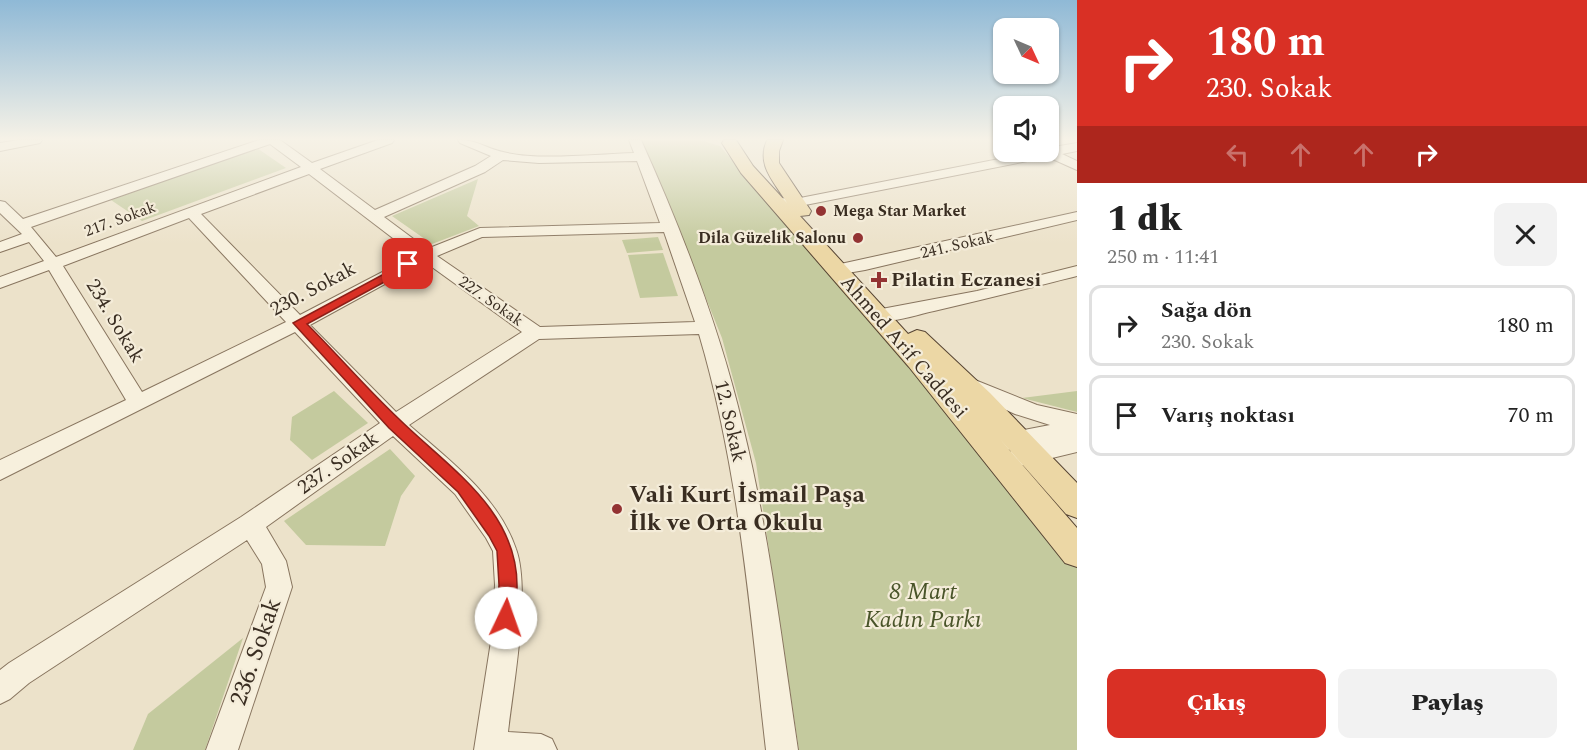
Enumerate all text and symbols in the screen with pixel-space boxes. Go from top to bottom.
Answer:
text: 180 m [1206,11,1325,74]
north arrow [993,18,1059,84]
map controls [993,18,1059,162]
icon: right [1107,24,1185,102]
text: 230. Sokak [1206,68,1332,110]
button: sound [993,96,1059,162]
icon: left [1221,138,1254,171]
icon: ahead [1284,138,1317,171]
icon: ahead [1347,138,1380,171]
icon: right [1410,138,1443,171]
text: 1 dk [1107,192,1182,247]
street label: 217. Sokak [81,195,159,243]
place label: Mega Star Market [833,199,967,223]
button: close [1494,203,1557,266]
marker: Mega Star Market [814,204,828,218]
street label: 241. Sokak [918,225,996,265]
place label: Dila Güzelik Salonu [698,226,847,250]
marker: Dila Güzelik Salonu [851,231,865,245]
pin [382,238,433,289]
text: 250 m · 11:41 [1107,242,1219,272]
icon: arrive [391,247,424,280]
street label: 230. Sokak [265,254,361,324]
place label: Pilatin Eczanesi [891,265,1041,295]
street label: Ahmed Arif Caddesi [833,269,975,425]
street label: 227. Sokak [453,270,529,332]
street label: 234. Sokak [78,273,152,369]
marker: Pilatin Eczanesi [872,273,886,287]
text: Sağa dön [1161,294,1252,327]
icon: right [1110,309,1143,342]
text: 180 m [1497,309,1554,342]
text: 230. Sokak [1161,327,1255,357]
street label: 12. Sokak [706,377,754,465]
icon: arrive [1110,399,1143,432]
text: Varış noktası [1161,399,1295,432]
text: 70 m [1508,399,1554,432]
street label: 237. Sokak [291,424,385,502]
place label: Vali Kurt İsmail Paşa İlk ve Orta Okulu [629,477,865,541]
marker: Vali Kurt İsmail Paşa İlk ve Orta Okulu [610,502,624,516]
park label: 8 Mart Kadın Parkı [864,574,982,638]
position arrow [474,586,538,650]
street label: 236. Sokak [221,593,291,711]
button: Çıkış [1107,669,1326,738]
button: Paylaş [1338,669,1557,738]

